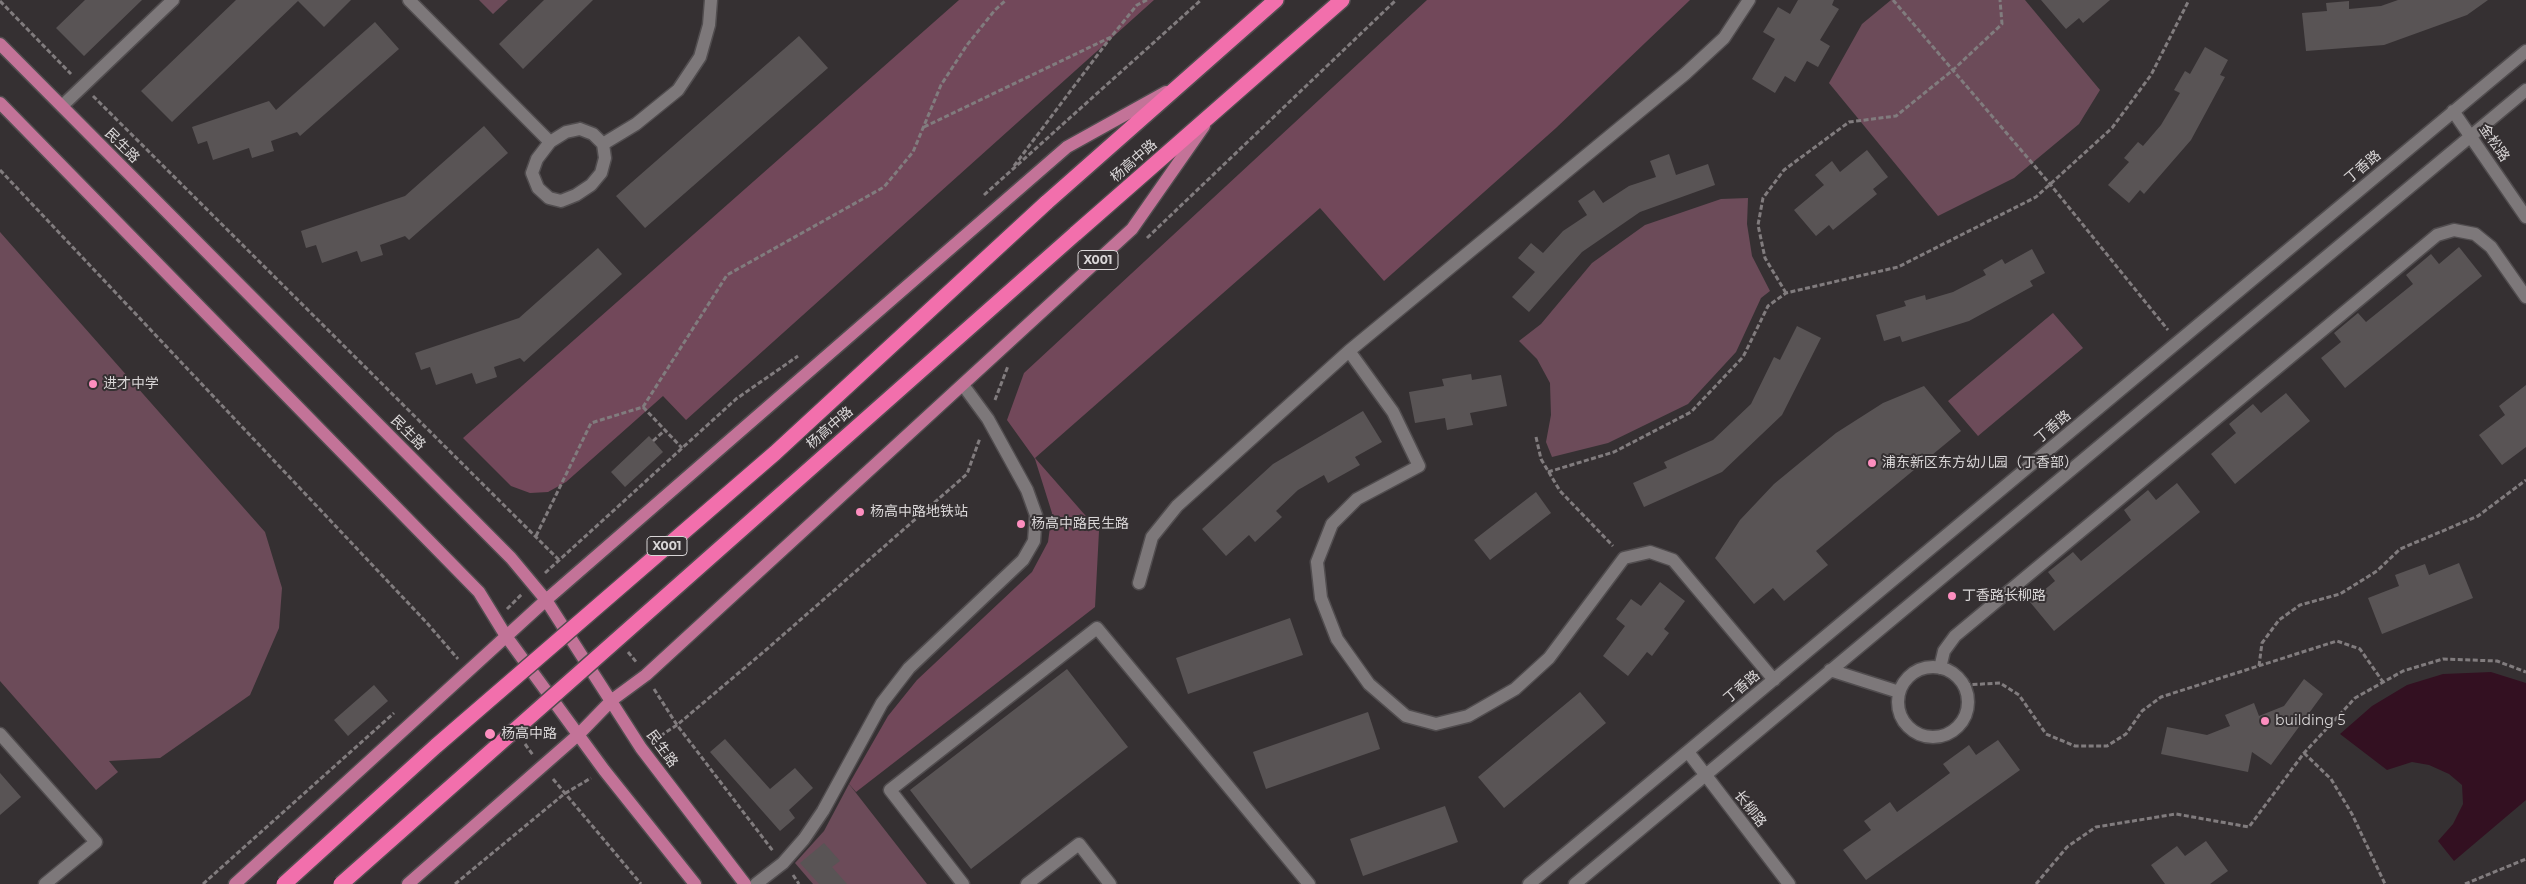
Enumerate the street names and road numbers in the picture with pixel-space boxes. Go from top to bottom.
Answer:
street label: 金松路 [2475,121,2513,165]
street label: 民生路 [101,125,143,167]
street label: 杨高中路 [1107,136,1161,186]
street label: 丁香路 [2342,147,2384,187]
road number: X001 [1078,250,1118,270]
street label: 杨高中路 [803,403,857,453]
street label: 丁香路 [2032,407,2074,447]
street label: 民生路 [387,412,429,454]
road number: X001 [647,536,687,556]
street label: 丁香路 [1721,667,1763,707]
street label: 民生路 [643,727,681,771]
street label: 长柳路 [1730,787,1770,831]

